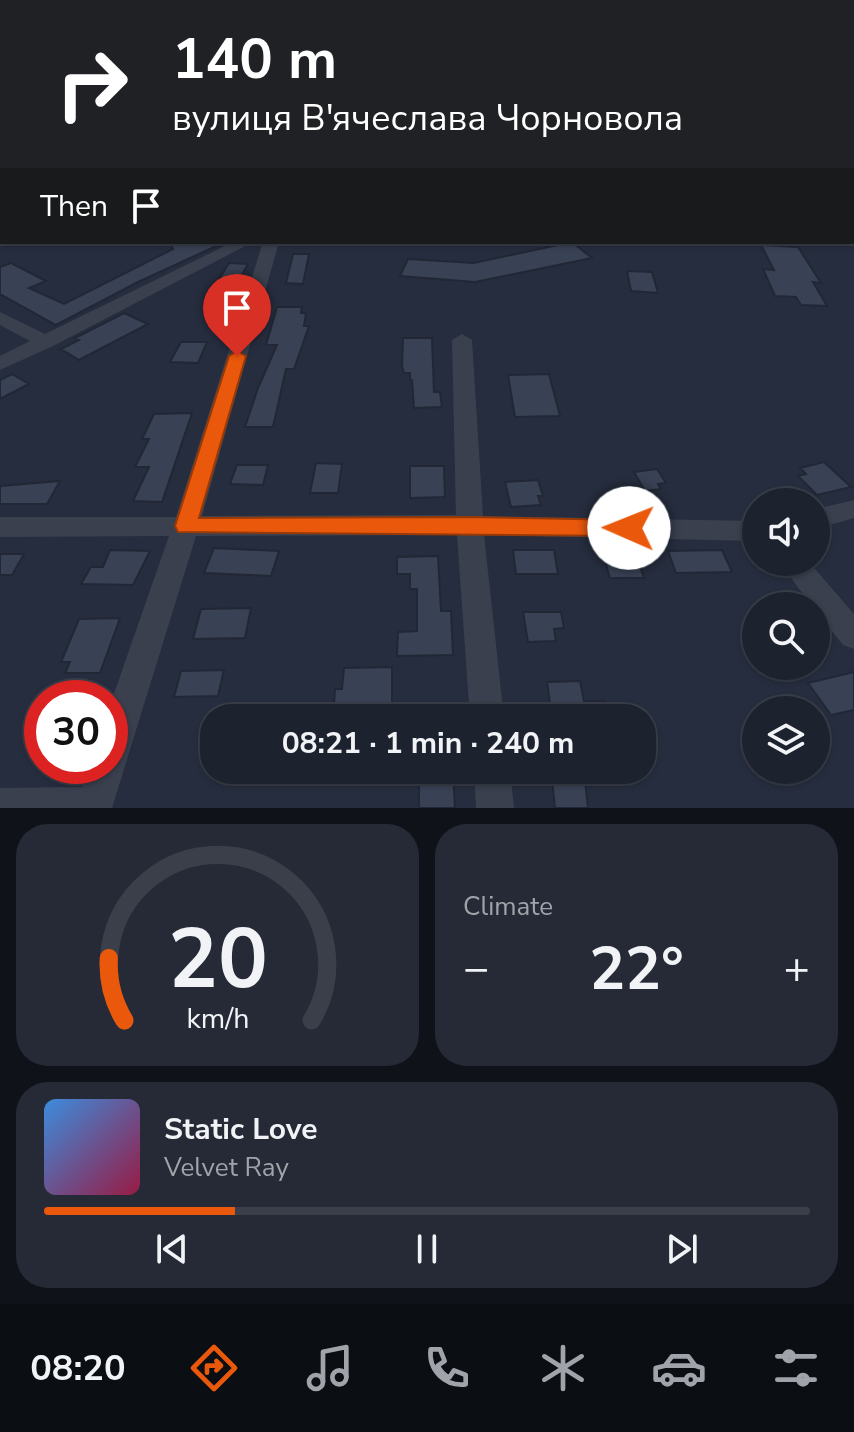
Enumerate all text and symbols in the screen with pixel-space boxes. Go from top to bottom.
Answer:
text: 140 m [172,21,337,98]
icon: right [40,32,144,136]
text: вулиця В'ячеслава Чорновола [172,94,683,143]
icon: arrive [124,184,168,228]
text: Then [40,186,108,227]
pin [203,274,271,356]
icon: arrive [215,286,259,330]
position arrow [587,486,671,570]
map controls [742,488,830,784]
button: sound [742,488,830,576]
button: search [742,592,830,680]
speed limit sign: 30 [24,680,128,784]
button: layers [742,696,830,784]
text: 08:21 · 1 min · 240 m [282,723,574,764]
text: Climate [463,889,553,924]
text: 20 [168,903,267,1016]
text: 22° [589,928,684,1010]
text: − [463,939,489,999]
text: + [784,939,810,999]
text: km/h [186,999,249,1038]
text: Static Love [164,1109,318,1150]
text: Velvet Ray [164,1150,289,1185]
icon: previous [150,1227,194,1271]
icon: pause [405,1227,449,1271]
icon: next [660,1227,704,1271]
icon: directions [186,1340,242,1396]
icon: music [302,1340,358,1396]
icon: phone [419,1340,475,1396]
icon: climate [535,1340,591,1396]
icon: car [651,1340,707,1396]
icon: filters [768,1340,824,1396]
text: 08:20 [30,1344,126,1393]

